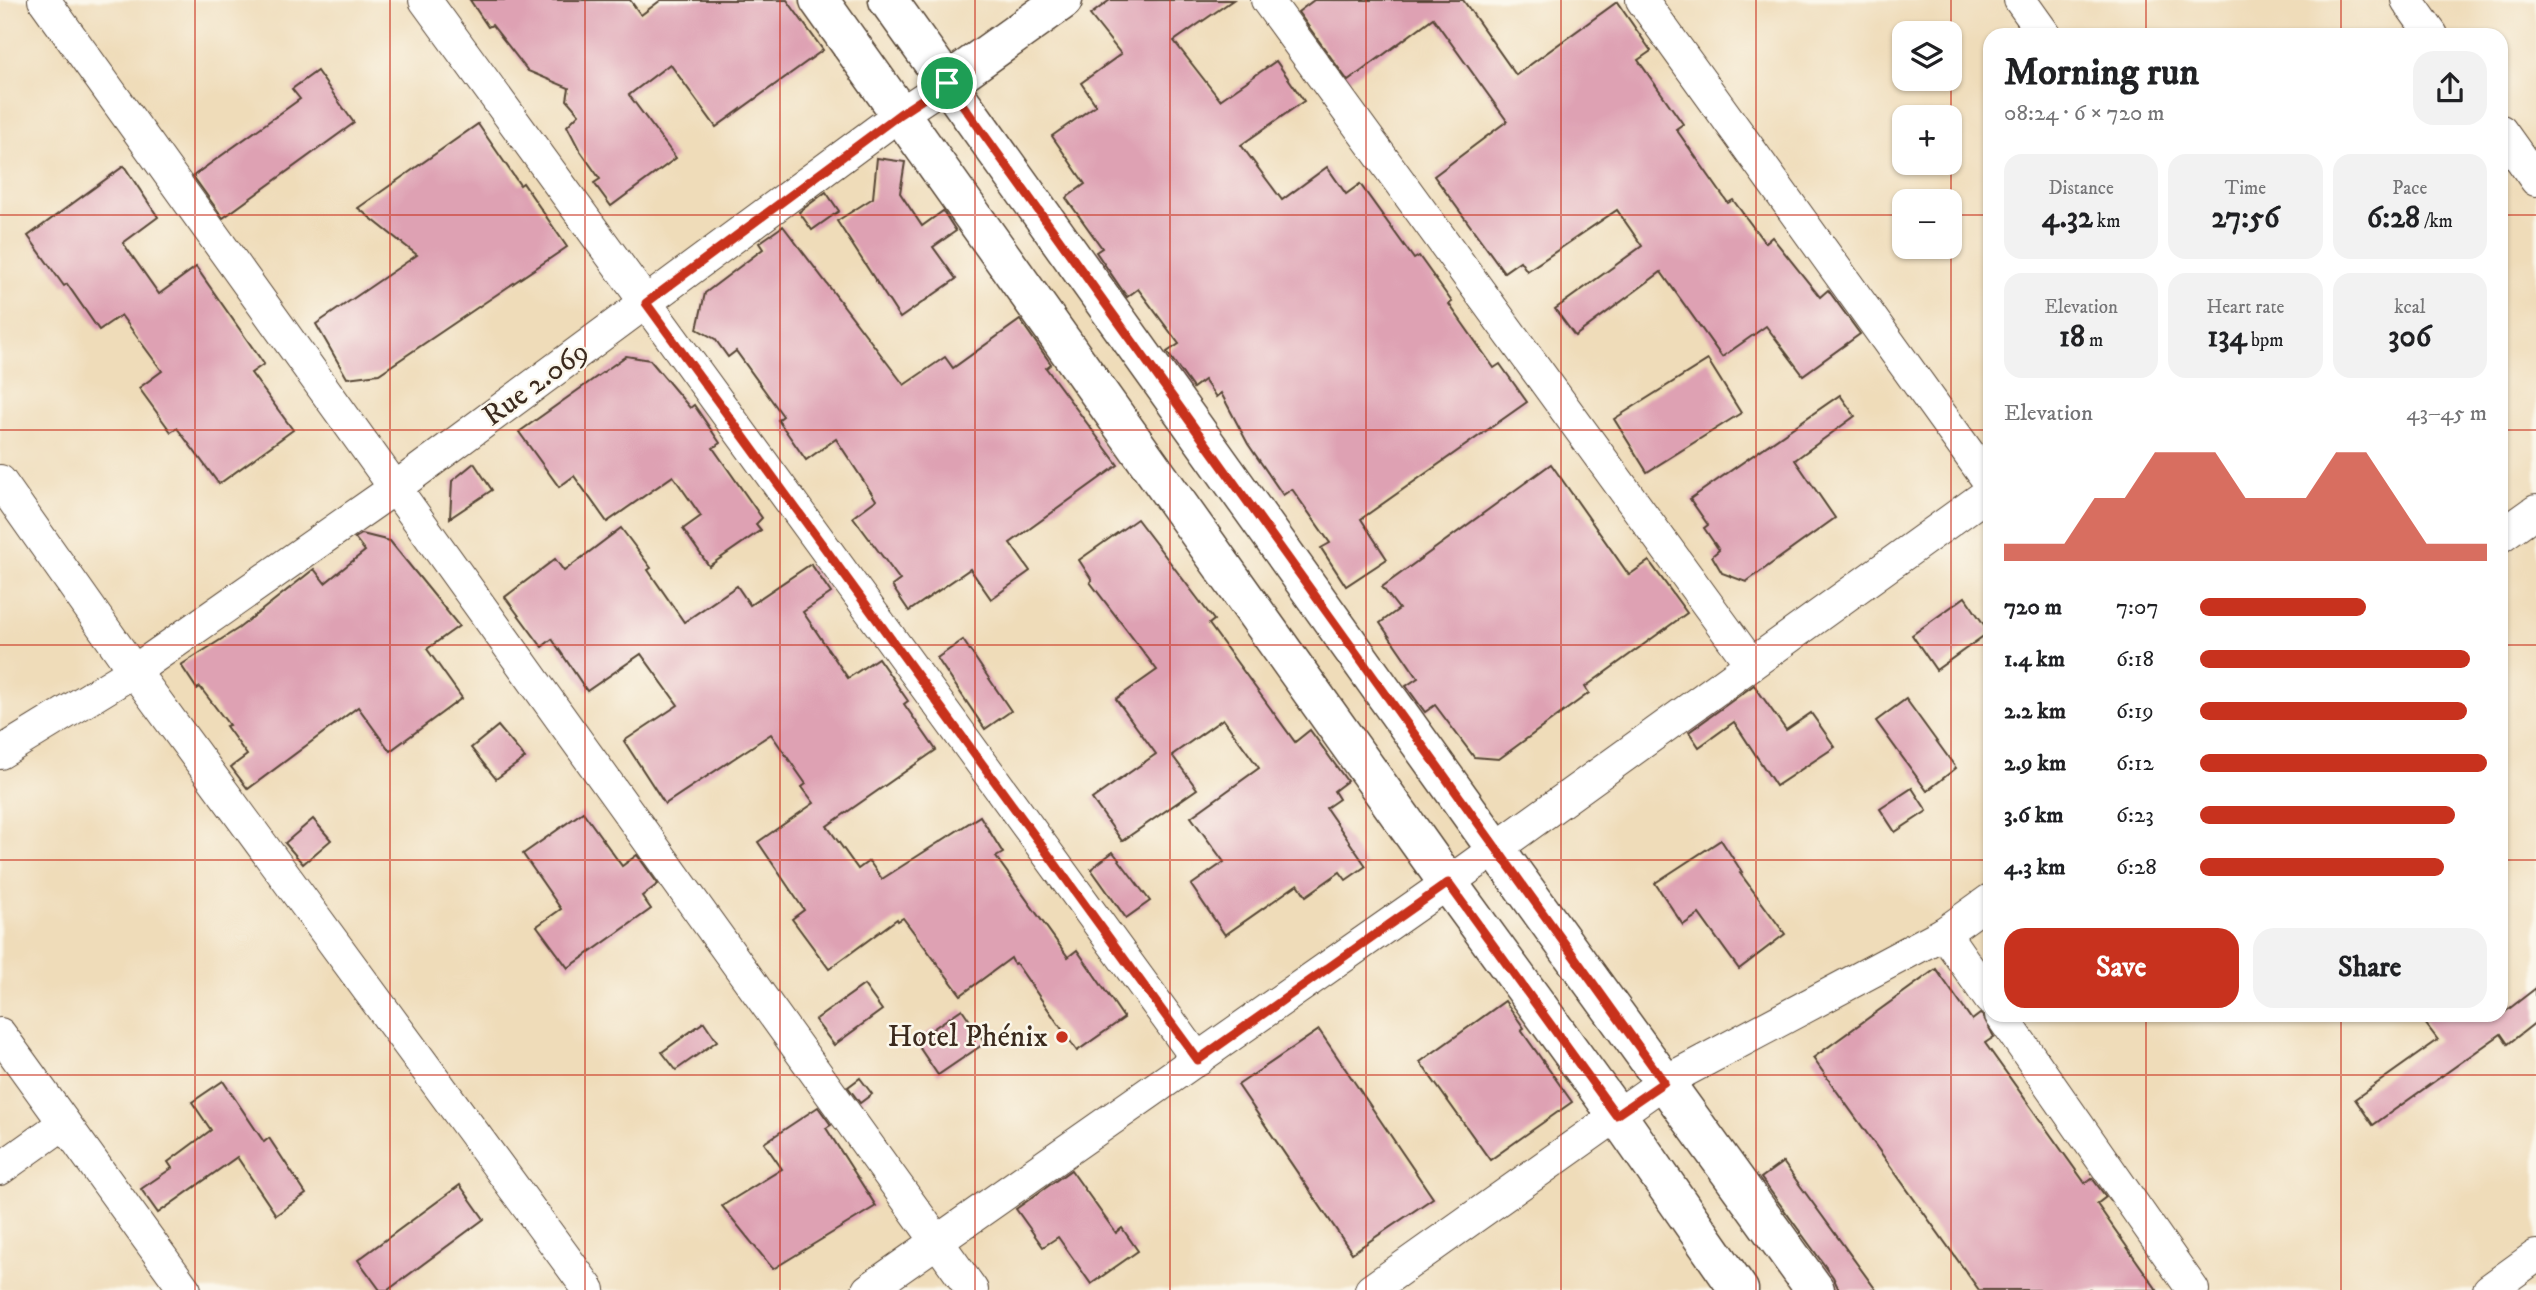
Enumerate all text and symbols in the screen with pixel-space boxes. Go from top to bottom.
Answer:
map controls [1892,21,1962,259]
button: layers [1892,21,1962,91]
text: Morning run [2004,49,2199,97]
button: share [2413,51,2487,125]
pin [917,53,977,113]
icon: arrive [928,64,966,102]
text: 08:24 · 6 × 720 m [2004,99,2165,128]
button: + [1892,105,1962,175]
text: Distance [2048,177,2114,200]
text: Time [2225,177,2266,200]
text: Pace [2392,177,2427,200]
button: − [1892,189,1962,259]
text: 4.32 [2042,200,2093,237]
text: 27:56 [2211,200,2280,237]
text: 6:28 [2367,200,2420,237]
text: km [2093,210,2121,233]
text: /km [2420,210,2453,233]
text: Elevation [2044,296,2118,319]
text: Heart rate [2207,296,2284,319]
text: kcal [2394,296,2425,319]
text: 18 [2059,319,2085,356]
text: 134 [2207,319,2247,356]
text: 306 [2388,319,2431,356]
text: m [2085,329,2103,352]
text: bpm [2247,329,2284,352]
street label: Rue 2.069 [476,333,596,435]
text: Elevation [2004,399,2093,428]
text: 43–45 m [2406,399,2487,428]
text: 720 m [2004,593,2062,622]
text: 7:07 [2116,593,2159,622]
text: 1.4 km [2004,645,2065,674]
text: 6:18 [2116,645,2154,674]
text: 2.2 km [2004,697,2066,726]
text: 6:19 [2116,697,2154,726]
text: 2.9 km [2004,749,2066,778]
text: 6:12 [2116,749,2154,778]
text: 3.6 km [2004,801,2064,830]
text: 6:23 [2116,801,2154,830]
text: 4.3 km [2004,853,2065,882]
text: 6:28 [2116,853,2157,882]
button: Save [2004,928,2239,1008]
button: Share [2253,928,2487,1008]
place label: Hotel Phénix [888,1019,1048,1056]
marker: Hotel Phénix [1054,1029,1070,1045]

